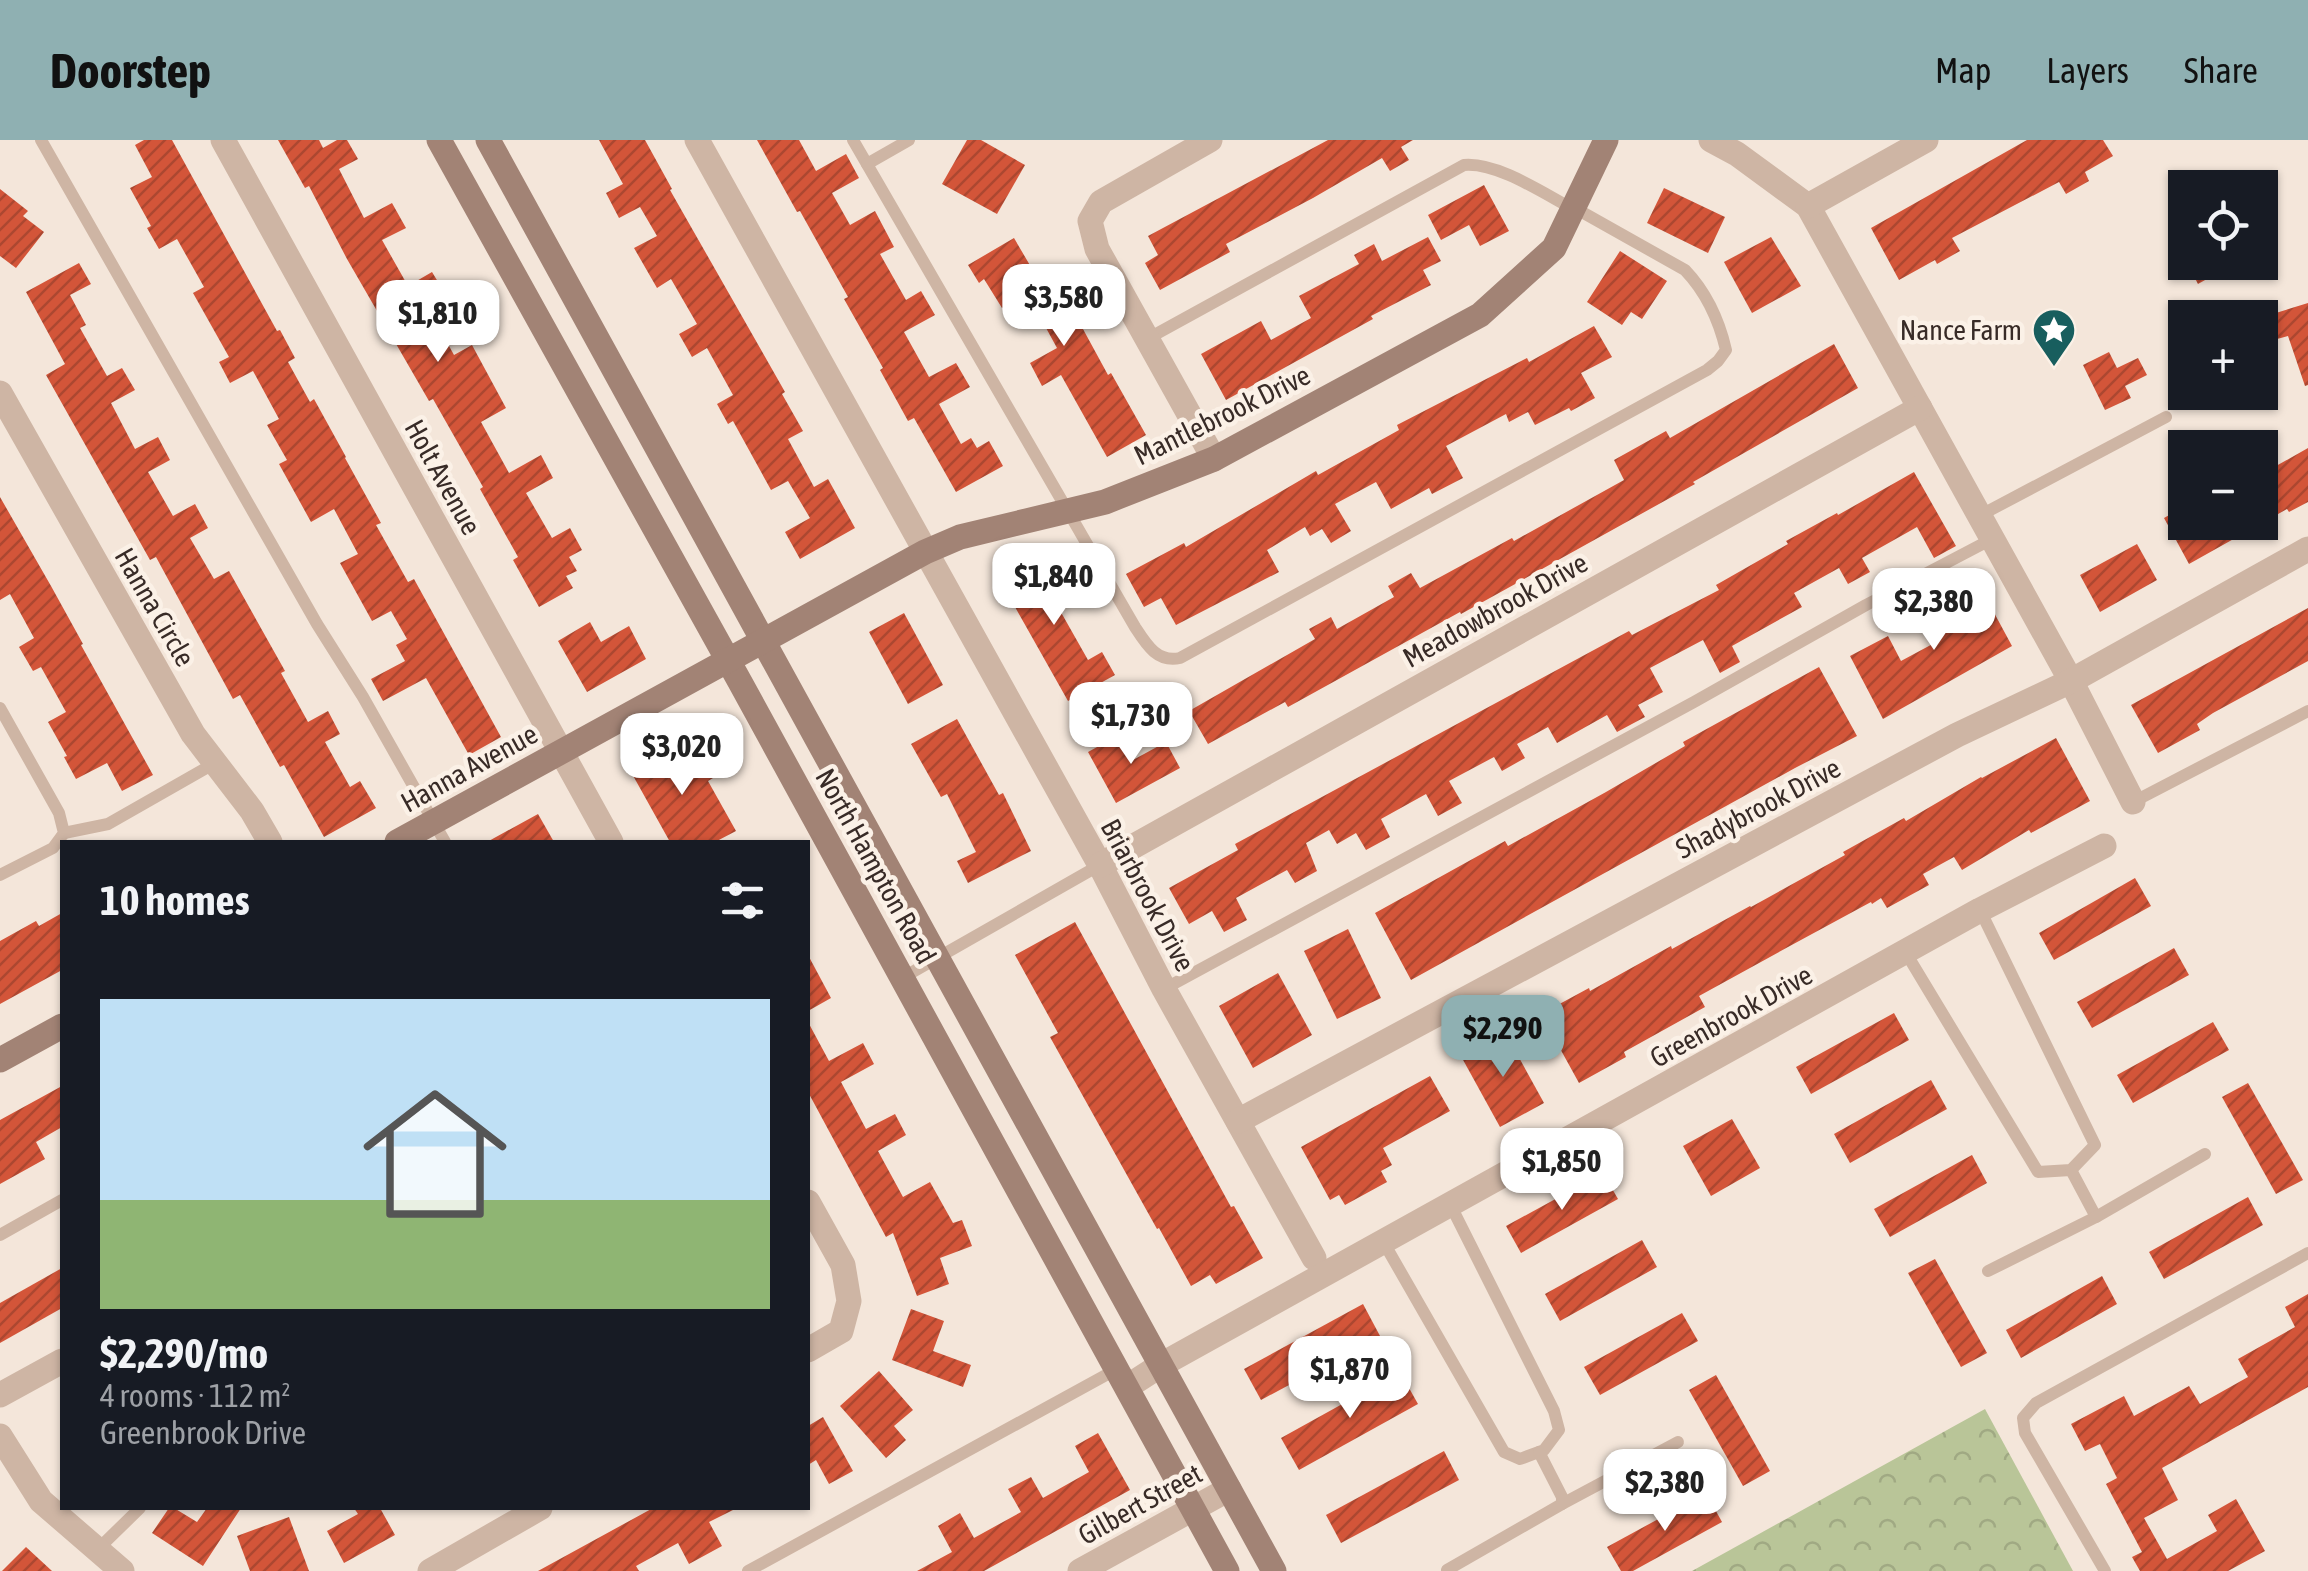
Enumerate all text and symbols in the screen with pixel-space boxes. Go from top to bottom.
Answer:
text: Doorstep [50,43,211,98]
text: Map [1935,50,1991,90]
text: Layers [2046,50,2129,90]
text: Share [2184,50,2258,90]
map controls [2168,170,2278,540]
button: locate [2168,170,2278,280]
pin: $3,580 [983,264,1145,349]
text: $3,580 [1024,278,1104,315]
pin: $1,810 [357,280,519,365]
text: $1,810 [398,294,478,331]
button: + [2168,300,2278,410]
place icon: Nance Farm [2031,307,2077,368]
place label: Nance Farm [1900,314,2022,346]
street label: Mantlebrook Drive [1129,359,1315,471]
street label: Holt Avenue [398,414,488,540]
button: − [2168,430,2278,540]
street label: Hanna Circle [108,542,202,672]
pin: $1,840 [973,543,1135,628]
street label: Meadowbrook Drive [1397,546,1593,674]
text: $1,840 [1014,557,1094,594]
pin: $2,380 [1853,568,2015,653]
text: $2,380 [1894,582,1974,619]
pin: $1,730 [1050,682,1212,767]
text: $1,730 [1091,696,1171,733]
pin: $3,020 [601,713,763,798]
street label: Hanna Avenue [395,717,543,819]
text: $3,020 [642,727,722,764]
street label: Shadybrook Drive [1670,751,1846,865]
street label: North Hampton Road [809,763,943,969]
street label: Briarbrook Drive [1095,813,1201,977]
icon: filters [715,873,770,928]
text: 10 homes [100,876,249,924]
street label: Greenbrook Drive [1644,958,1818,1074]
pin: $2,290 [1422,995,1584,1080]
text: $2,290 [1463,1009,1543,1046]
icon: home [345,1064,525,1244]
pin: $1,850 [1481,1128,1643,1213]
text: $1,850 [1522,1142,1602,1179]
text: $2,290/mo [100,1329,268,1377]
pin: $1,870 [1269,1336,1431,1421]
text: $1,870 [1310,1350,1390,1387]
text: 4 rooms · 112 m² [100,1377,290,1414]
text: Greenbrook Drive [100,1414,306,1451]
pin: $2,380 [1584,1449,1746,1534]
street label: Gilbert Street [1073,1457,1207,1551]
text: $2,380 [1625,1463,1705,1500]

